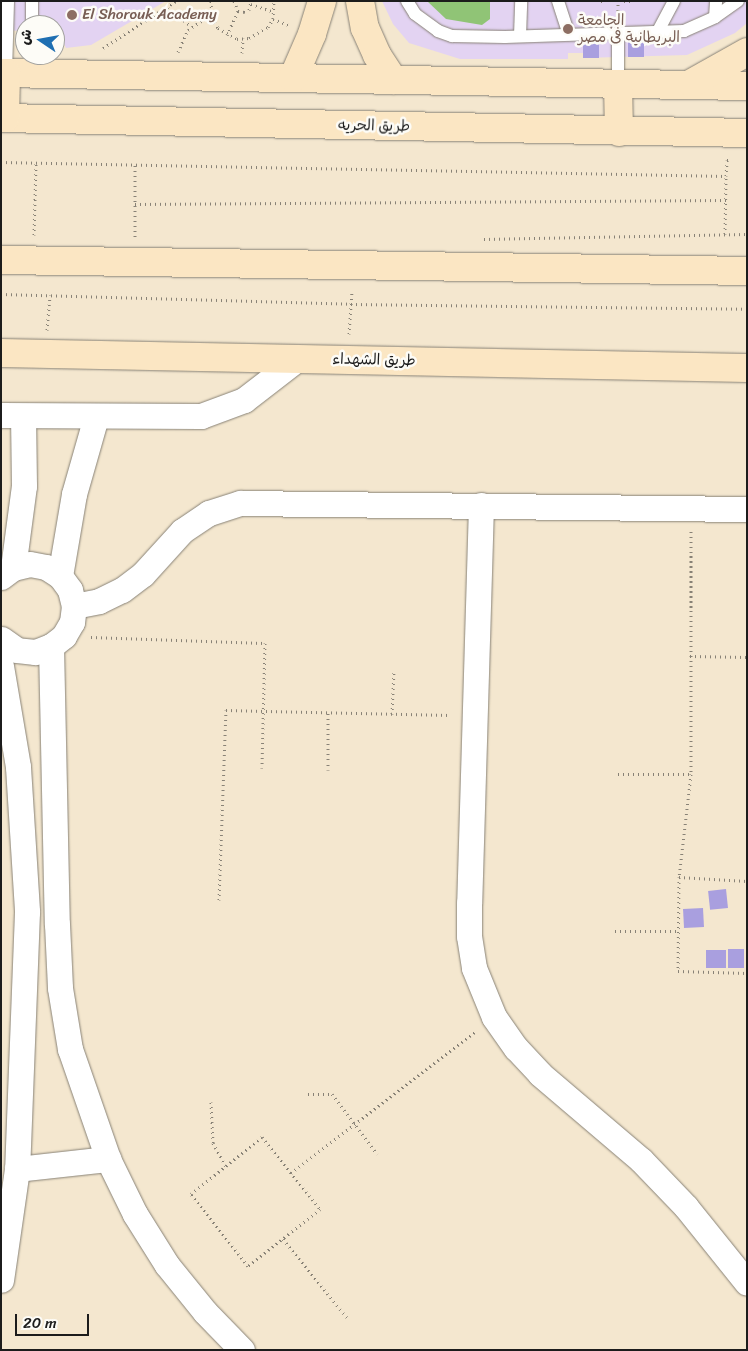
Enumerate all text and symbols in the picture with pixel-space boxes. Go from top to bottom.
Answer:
place label: El Shorouk Academy [82,6,217,24]
marker: El Shorouk Academy [66,9,78,21]
place label: الجامعة البريطانية فى مصر [578,11,680,46]
north arrow [15,15,65,65]
marker: الجامعة البريطانية فى مصر [562,23,574,35]
text: ش [12,27,40,47]
street label: طريق الحريه [338,116,410,136]
street label: طريق الشهداء [332,350,416,370]
scale bar [18,1304,91,1336]
text: 20 m [23,1310,57,1336]

